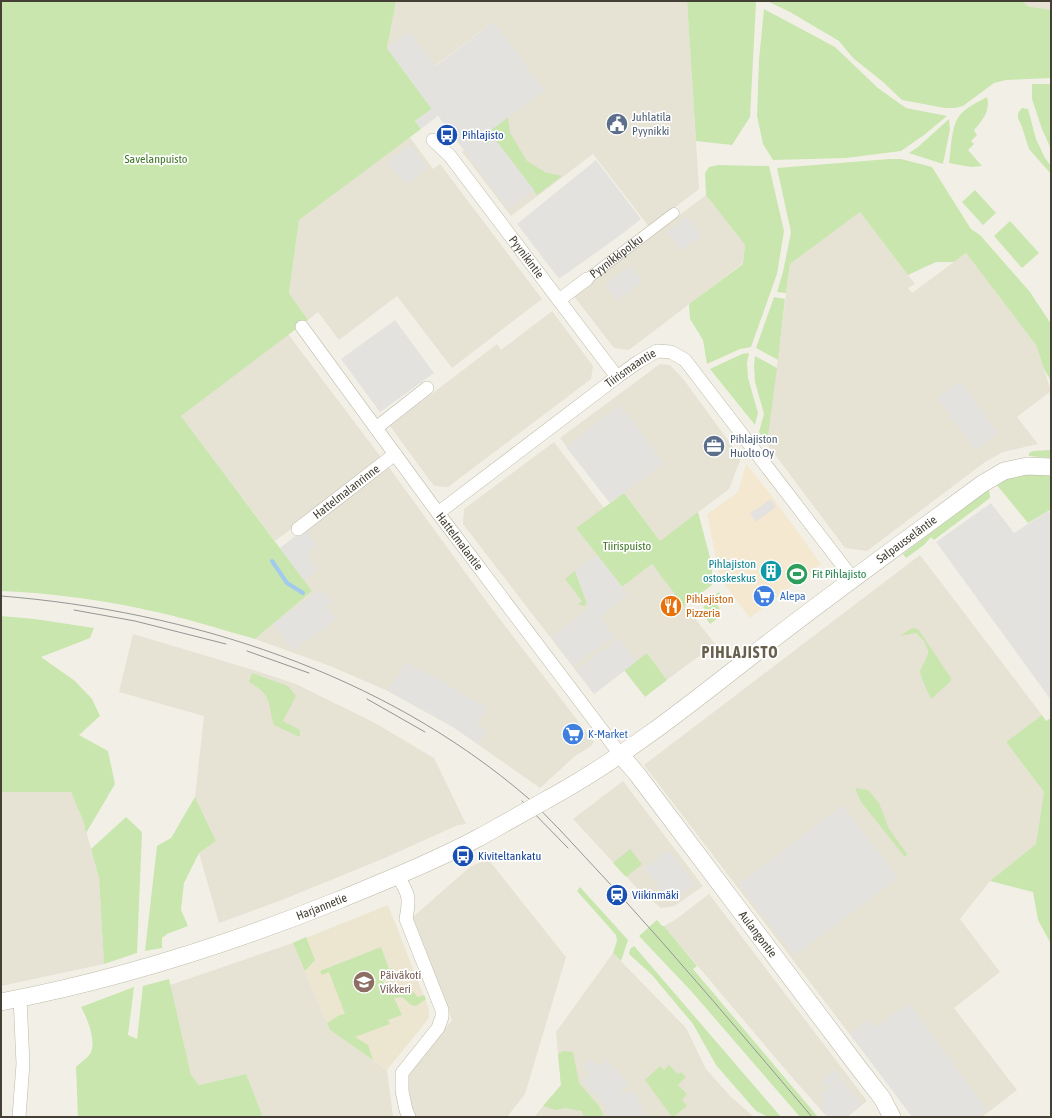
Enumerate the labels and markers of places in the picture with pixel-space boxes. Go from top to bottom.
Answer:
place label: Juhlatila Pyynikki [632,110,671,138]
public building icon: Juhlatila Pyynikki [604,111,630,137]
bus stop icon: Pihlajisto [434,122,460,148]
place label: Pihlajisto [462,128,504,142]
place label: Pihlajiston Huolto Oy [730,432,778,460]
office icon: Pihlajiston Huolto Oy [701,433,727,459]
place label: Pihlajiston ostoskeskus [703,557,756,585]
building icon: Pihlajiston ostoskeskus [758,558,784,584]
sports icon: Fit Pihlajisto [784,561,810,587]
place label: Fit Pihlajisto [812,567,867,581]
supermarket icon: Alepa [751,583,777,609]
place label: Alepa [780,589,806,603]
place label: Pihlajiston Pizzeria [686,592,734,620]
restaurant icon: Pihlajiston Pizzeria [658,593,684,619]
supermarket icon: K-Market [560,721,586,747]
place label: K-Market [588,727,629,741]
bus stop icon: Kiviteltankatu [450,843,476,869]
place label: Kiviteltankatu [478,849,541,863]
station icon: Viikinmäki [604,882,630,908]
place label: Viikinmäki [632,888,679,902]
place label: Päiväkoti Vikkeri [380,968,421,996]
school or university icon: Päiväkoti Vikkeri [351,969,377,995]

